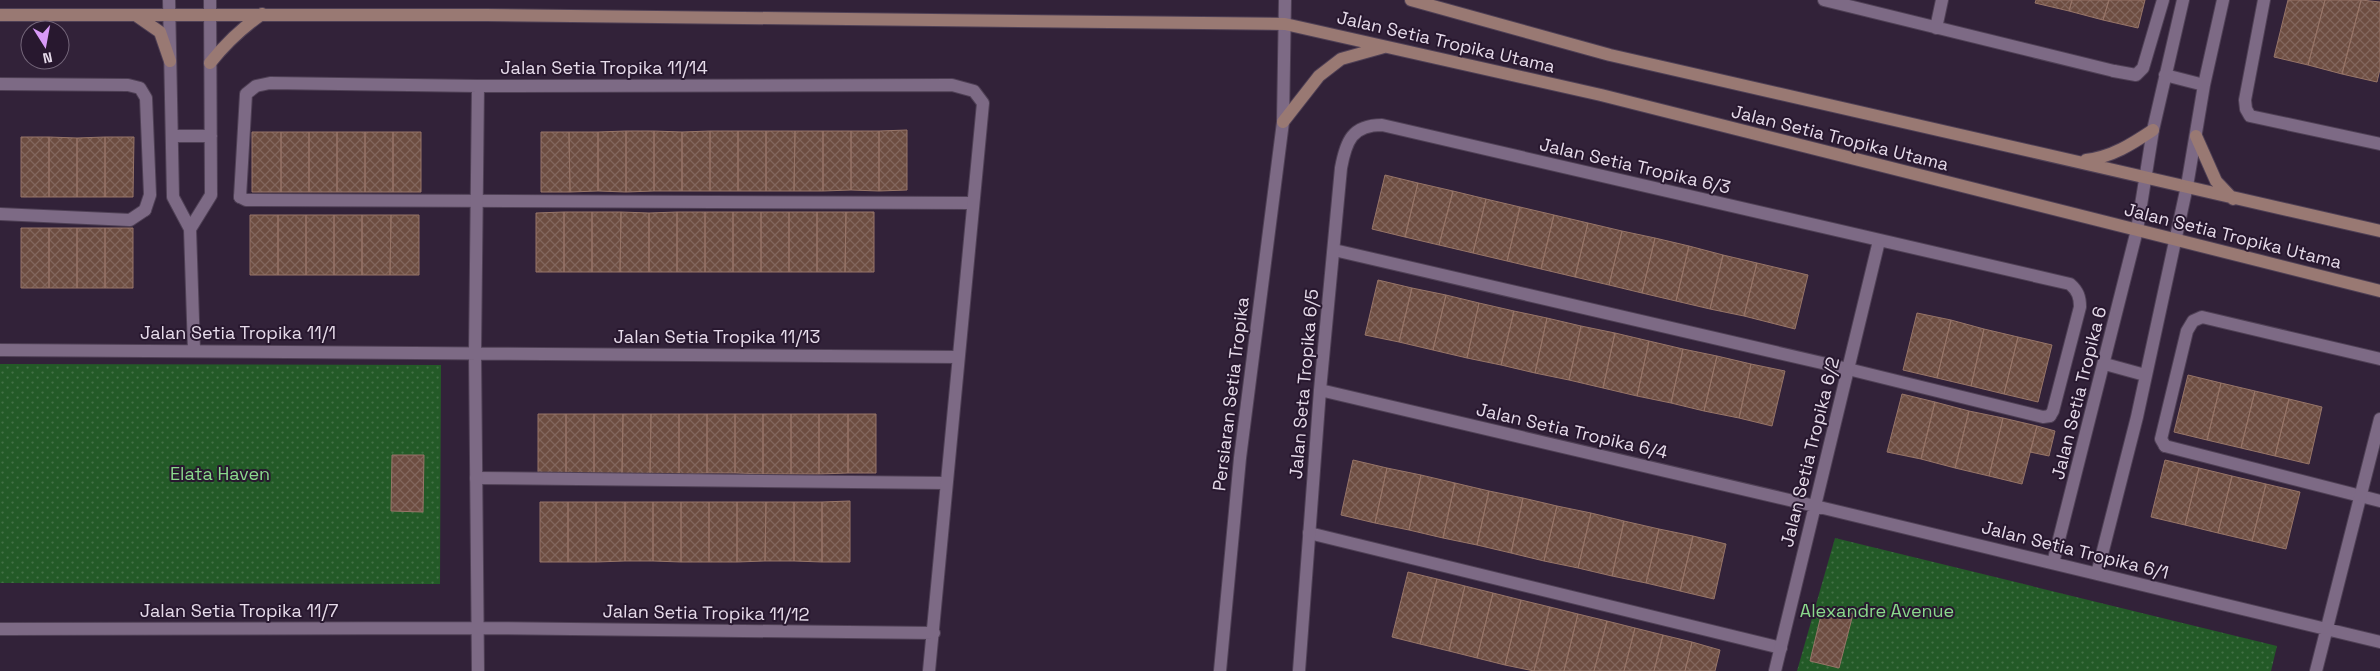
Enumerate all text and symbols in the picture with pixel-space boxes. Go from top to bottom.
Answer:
street label: Jalan Setia Tropika Utama [1335,5,1557,78]
north arrow [20,20,70,70]
text: N [41,48,54,67]
street label: Jalan Setia Tropika 11/14 [500,56,708,79]
street label: Jalan Setia Tropika Utama [1729,99,1951,176]
street label: Jalan Setia Tropika 6/3 [1537,132,1733,199]
street label: Jalan Setia Tropika Utama [2122,197,2344,274]
street label: Jalan Seta Tropika 6/5 [1284,288,1323,480]
street label: Persiaran Setia Tropika [1207,295,1254,492]
street label: Jalan Setia Tropika 6 [2046,304,2111,482]
street label: Jalan Setia Tropika 11/1 [140,321,336,344]
street label: Jalan Setia Tropika 11/13 [614,325,820,348]
street label: Jalan Setia Tropika 6/2 [1775,354,1844,549]
street label: Jalan Setia Tropika 6/4 [1474,397,1670,464]
park label: Elata Haven [170,462,270,485]
street label: Jalan Setia Tropika 6/1 [1979,515,2171,584]
street label: Jalan Setia Tropika 11/7 [140,599,338,622]
street label: Jalan Setia Tropika 11/12 [602,599,810,626]
park label: Alexandre Avenue [1800,599,1954,622]

